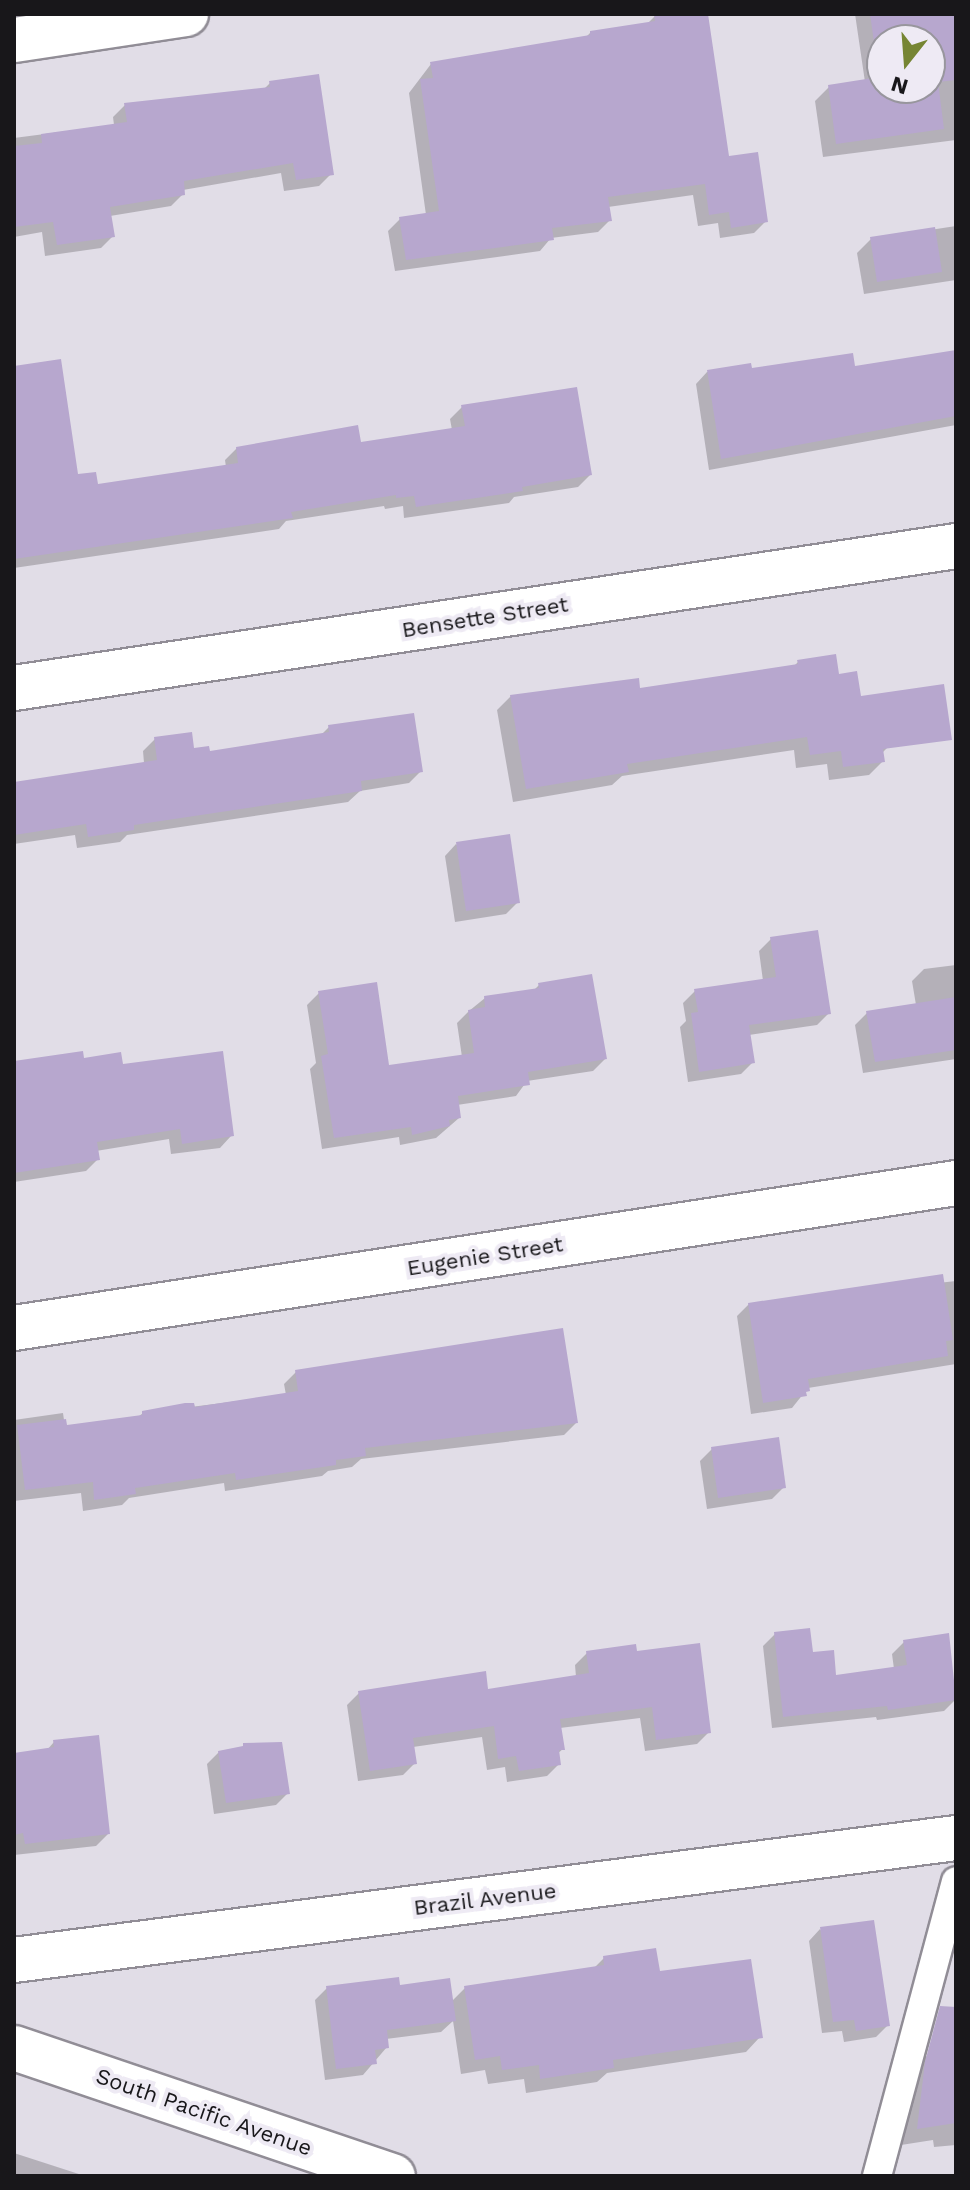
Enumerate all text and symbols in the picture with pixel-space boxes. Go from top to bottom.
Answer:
north arrow [866,24,946,104]
text: N [888,71,911,100]
street label: Bensette Street [400,591,570,643]
street label: Eugenie Street [405,1231,565,1281]
street label: Brazil Avenue [411,1877,559,1921]
street label: South Pacific Avenue [92,2063,316,2161]

